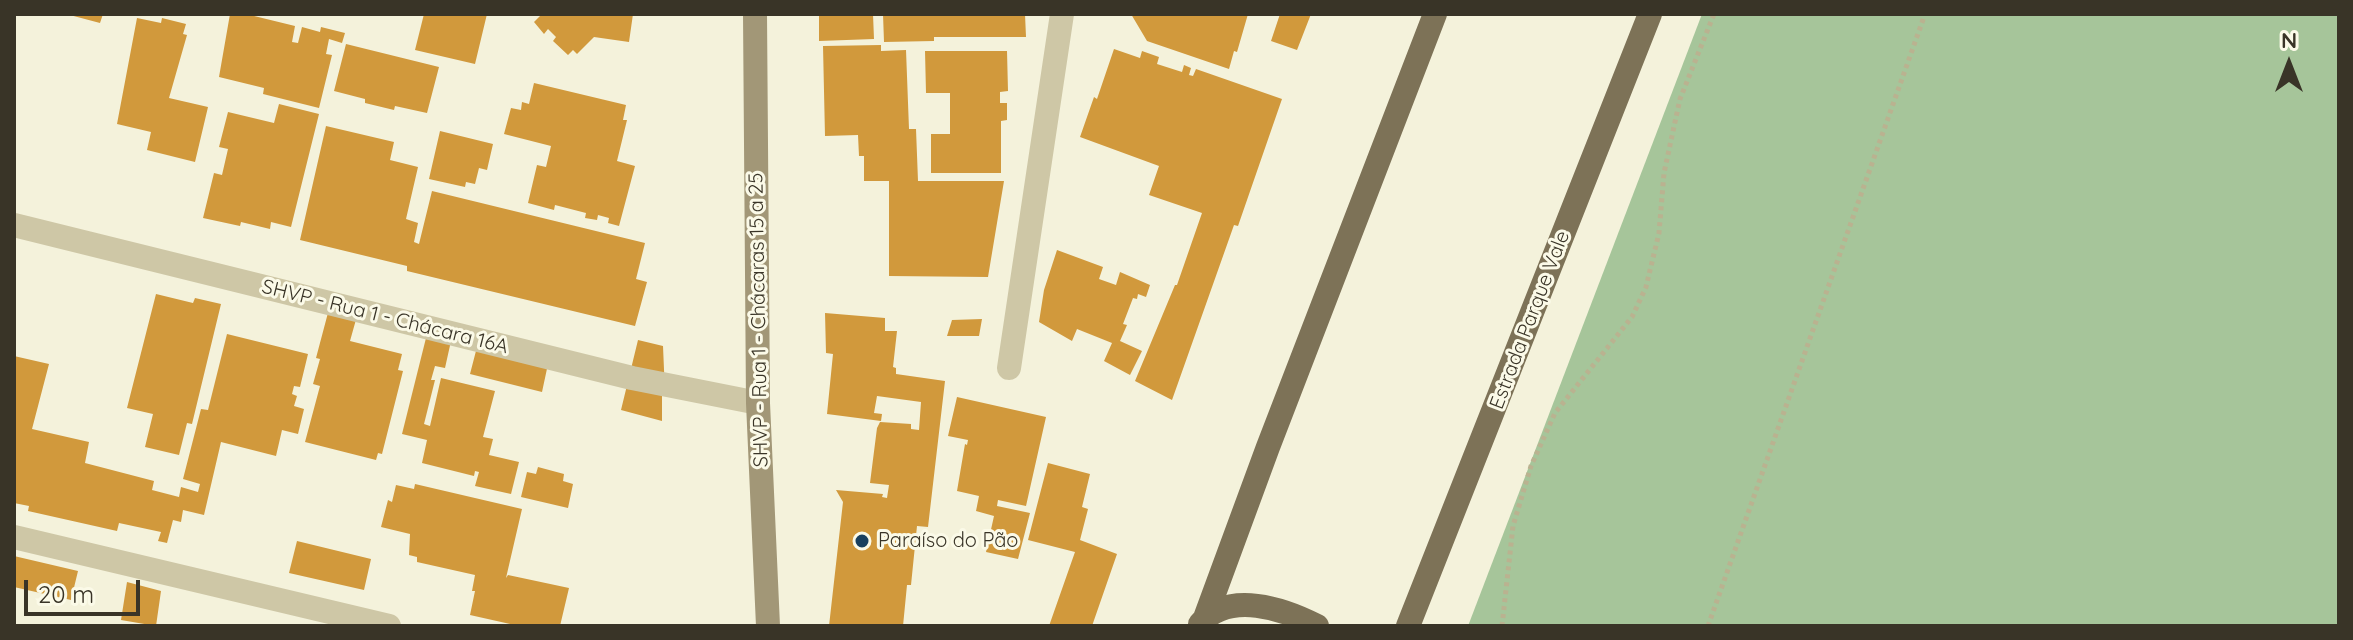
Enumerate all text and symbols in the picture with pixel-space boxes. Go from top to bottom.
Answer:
north arrow [2249,24,2329,104]
text: N [2281,26,2297,54]
street label: SHVP - Rua 1 - Chácaras 15 a 25 [744,173,774,467]
street label: Estrada Parque Vale [1485,227,1575,413]
street label: SHVP - Rua 1 - Chácara 16A [259,275,511,359]
place label: Paraíso do Pão [878,529,1018,553]
marker: Paraíso do Pão [853,532,871,550]
scale bar [28,564,144,614]
text: 20 m [38,579,94,609]

